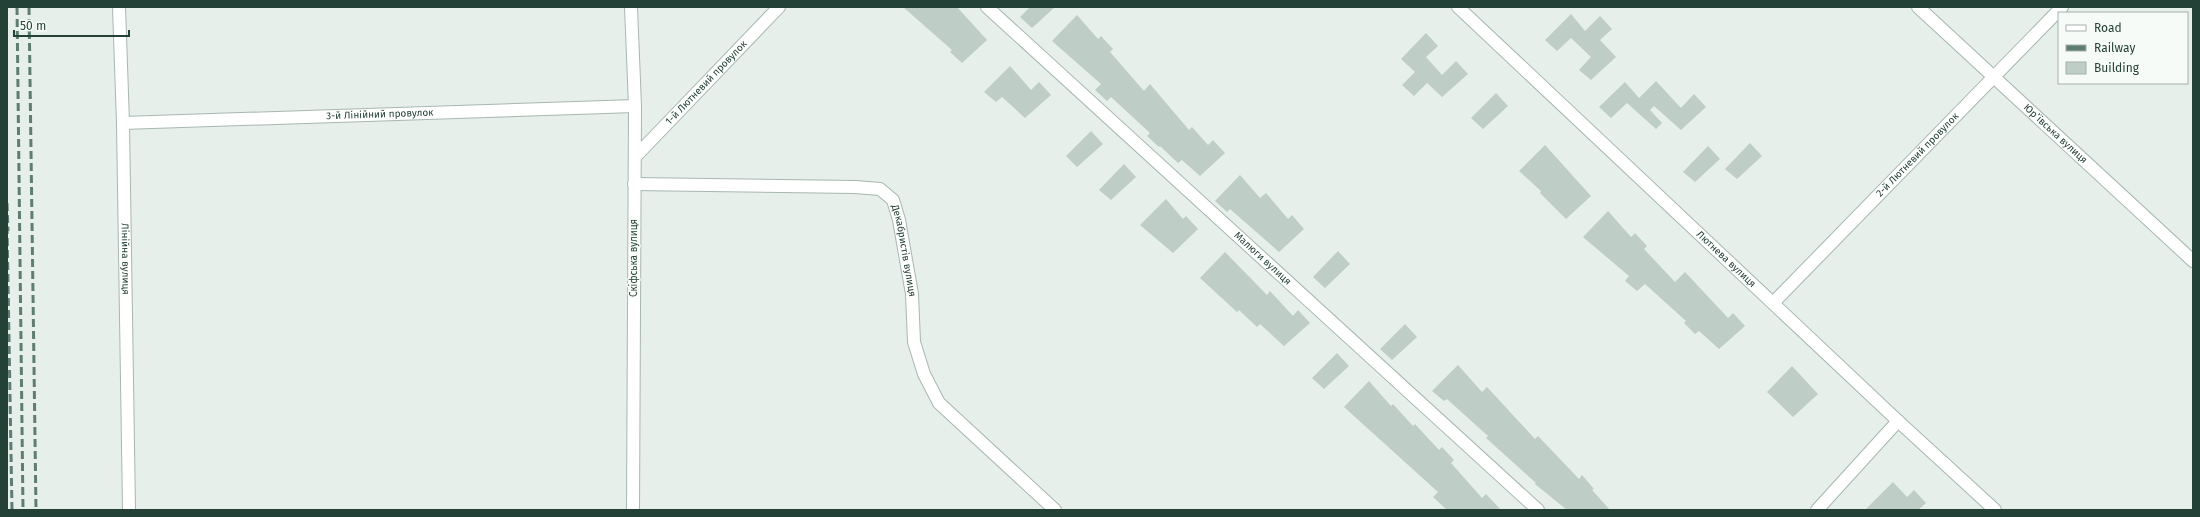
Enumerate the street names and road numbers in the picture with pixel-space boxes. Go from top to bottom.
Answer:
street label: 1-й Лютневий провулок [663,37,750,127]
street label: Юр’ївська вулиця [2021,101,2090,166]
street label: 3-й Лінійний провулок [326,107,434,122]
street label: 2-й Лютневий провулок [1874,110,1962,199]
street label: Декабристів вулиця [888,202,918,298]
street label: Скіфська вулиця [627,219,640,297]
street label: Лінійна вулиця [119,223,132,295]
street label: Лютнева вулиця [1694,228,1758,290]
street label: Малюги вулиця [1231,229,1294,288]

